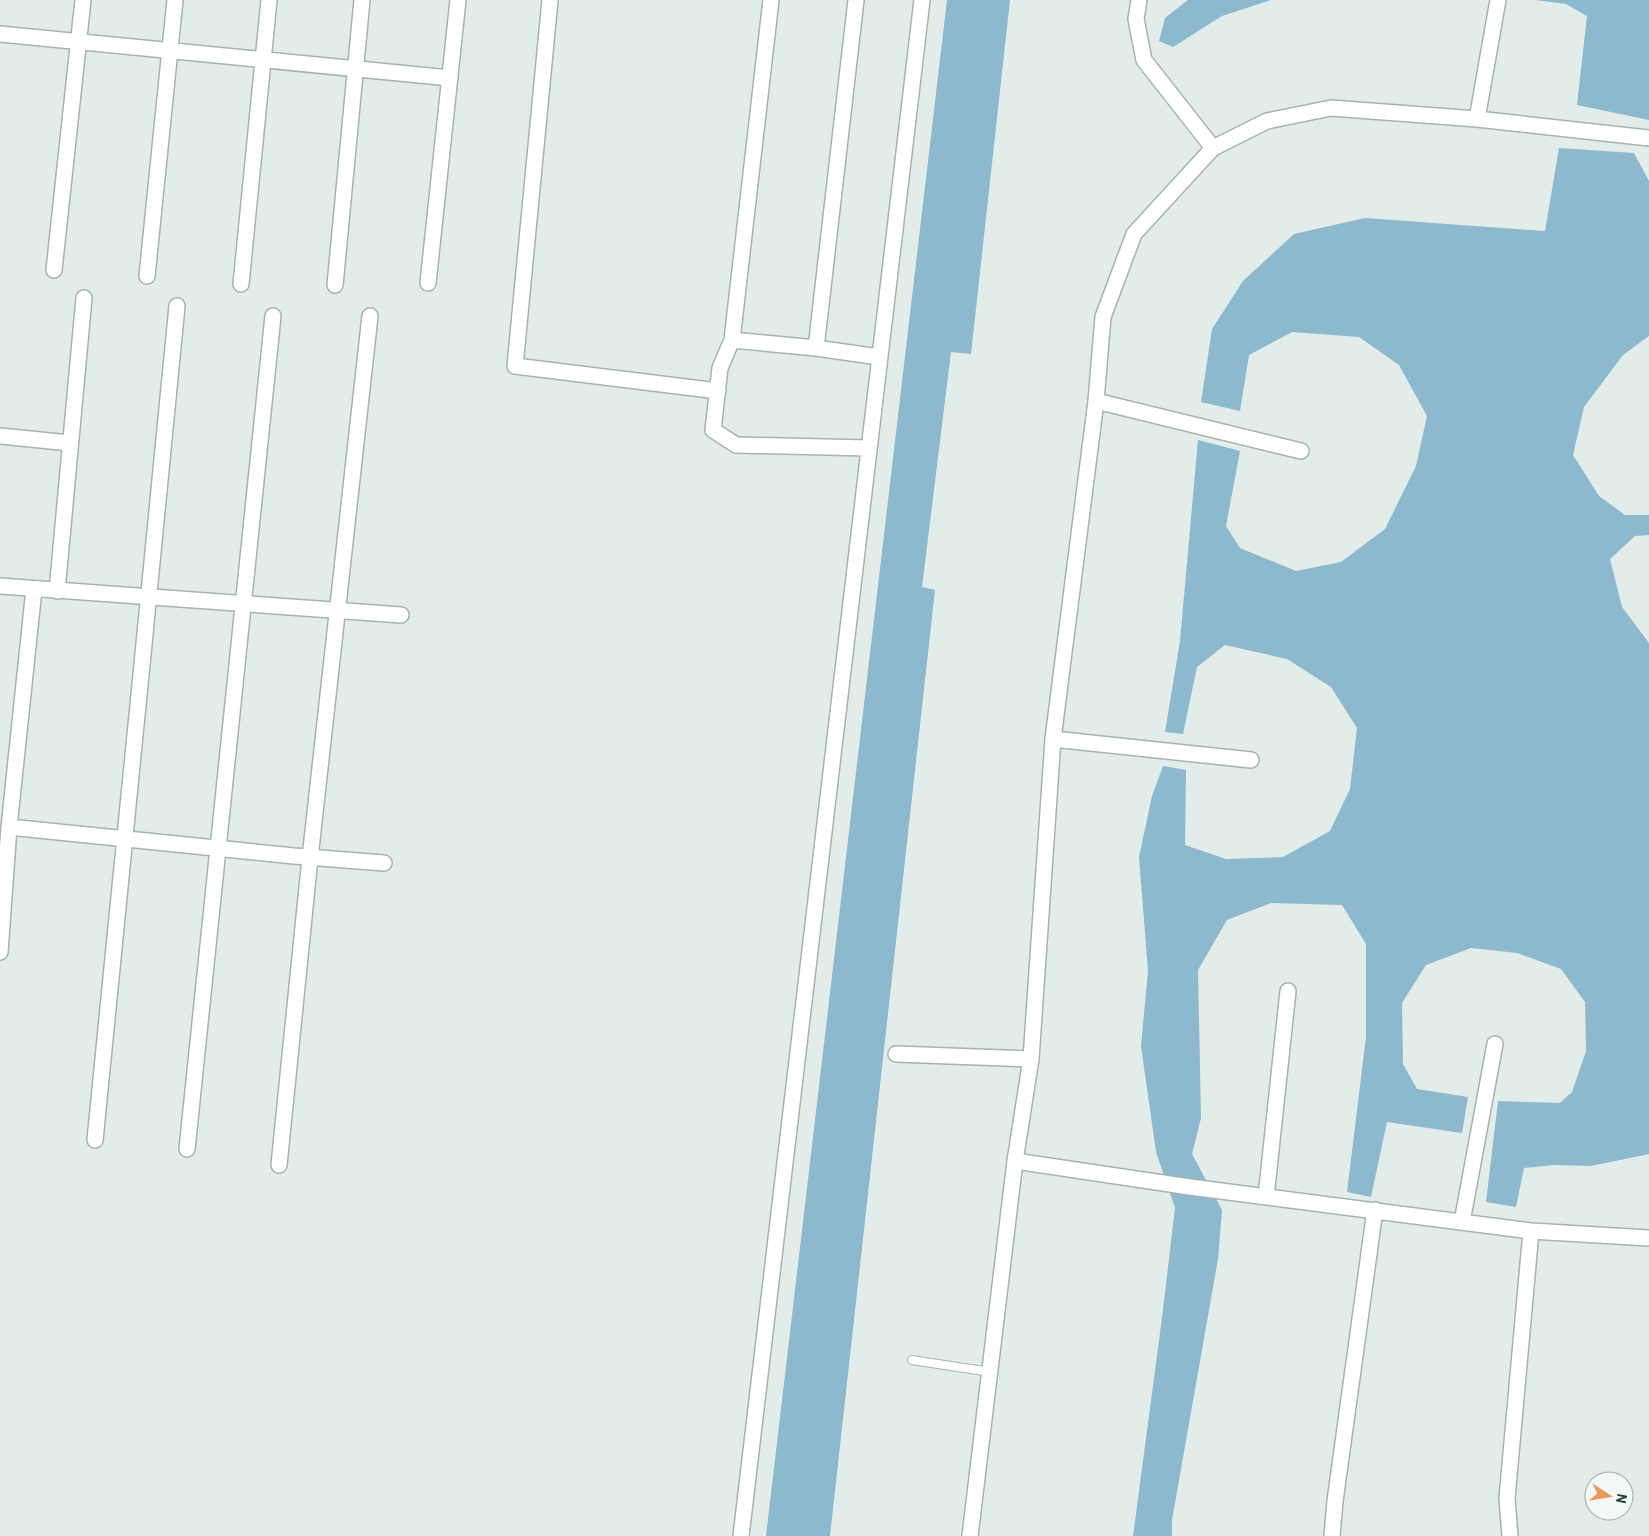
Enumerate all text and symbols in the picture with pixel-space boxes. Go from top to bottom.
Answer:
north arrow [1584,1471,1634,1521]
text: N [1613,1492,1631,1505]

